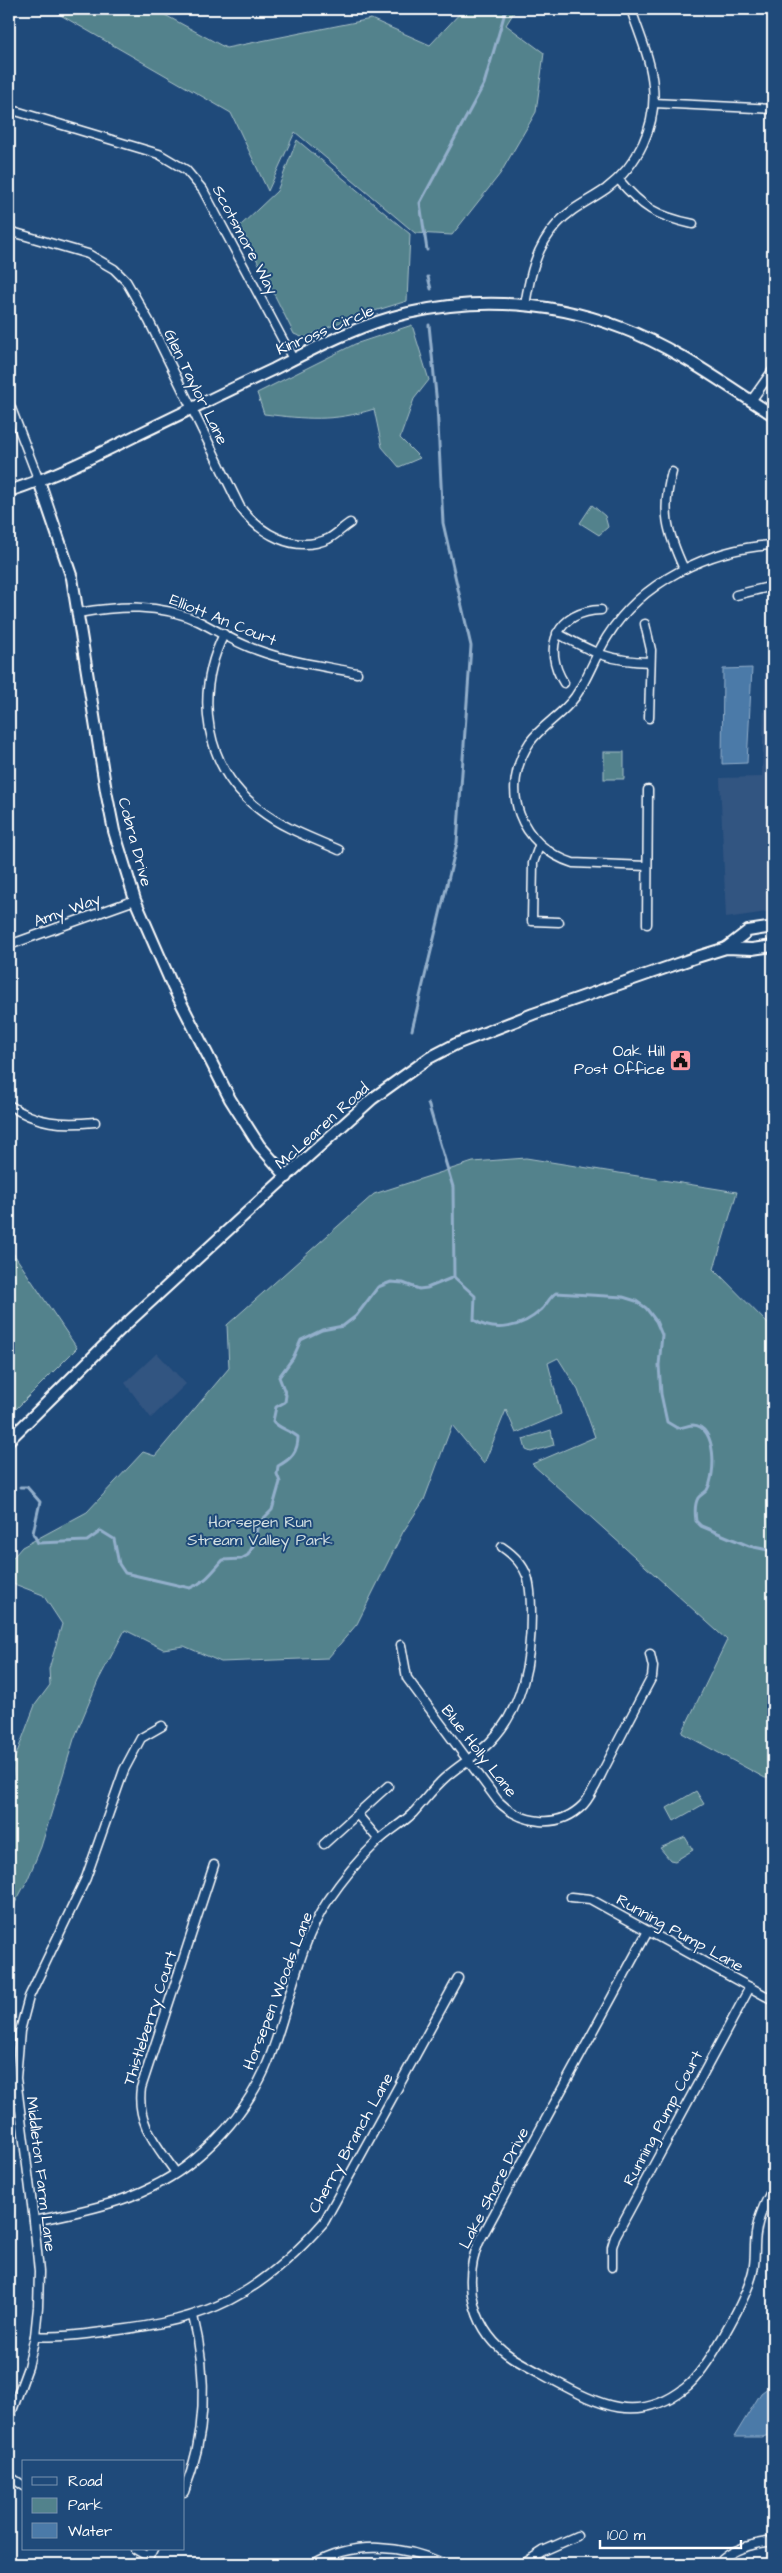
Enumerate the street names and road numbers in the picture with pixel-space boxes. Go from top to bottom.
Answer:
street label: Scotsmore Way [206,181,283,299]
street label: Kinross Circle [273,299,378,360]
street label: Glen Taylor Lane [158,325,234,449]
street label: Elliott An Court [166,589,280,652]
street label: Cobra Drive [113,795,158,889]
street label: Amy Way [30,888,104,933]
street label: McLearen Road [270,1078,374,1174]
street label: Blue Holly Lane [435,1700,522,1803]
street label: Running Pump Lane [612,1889,748,1978]
street label: Horsepen Woods Lane [238,1908,318,2073]
street label: Thistleberry Court [118,1947,183,2088]
street label: Running Pump Court [618,2046,709,2190]
street label: Cherry Branch Lane [303,2069,400,2218]
street label: Middleton Farm Lane [21,2095,61,2253]
street label: Lake Shore Drive [454,2123,534,2253]

